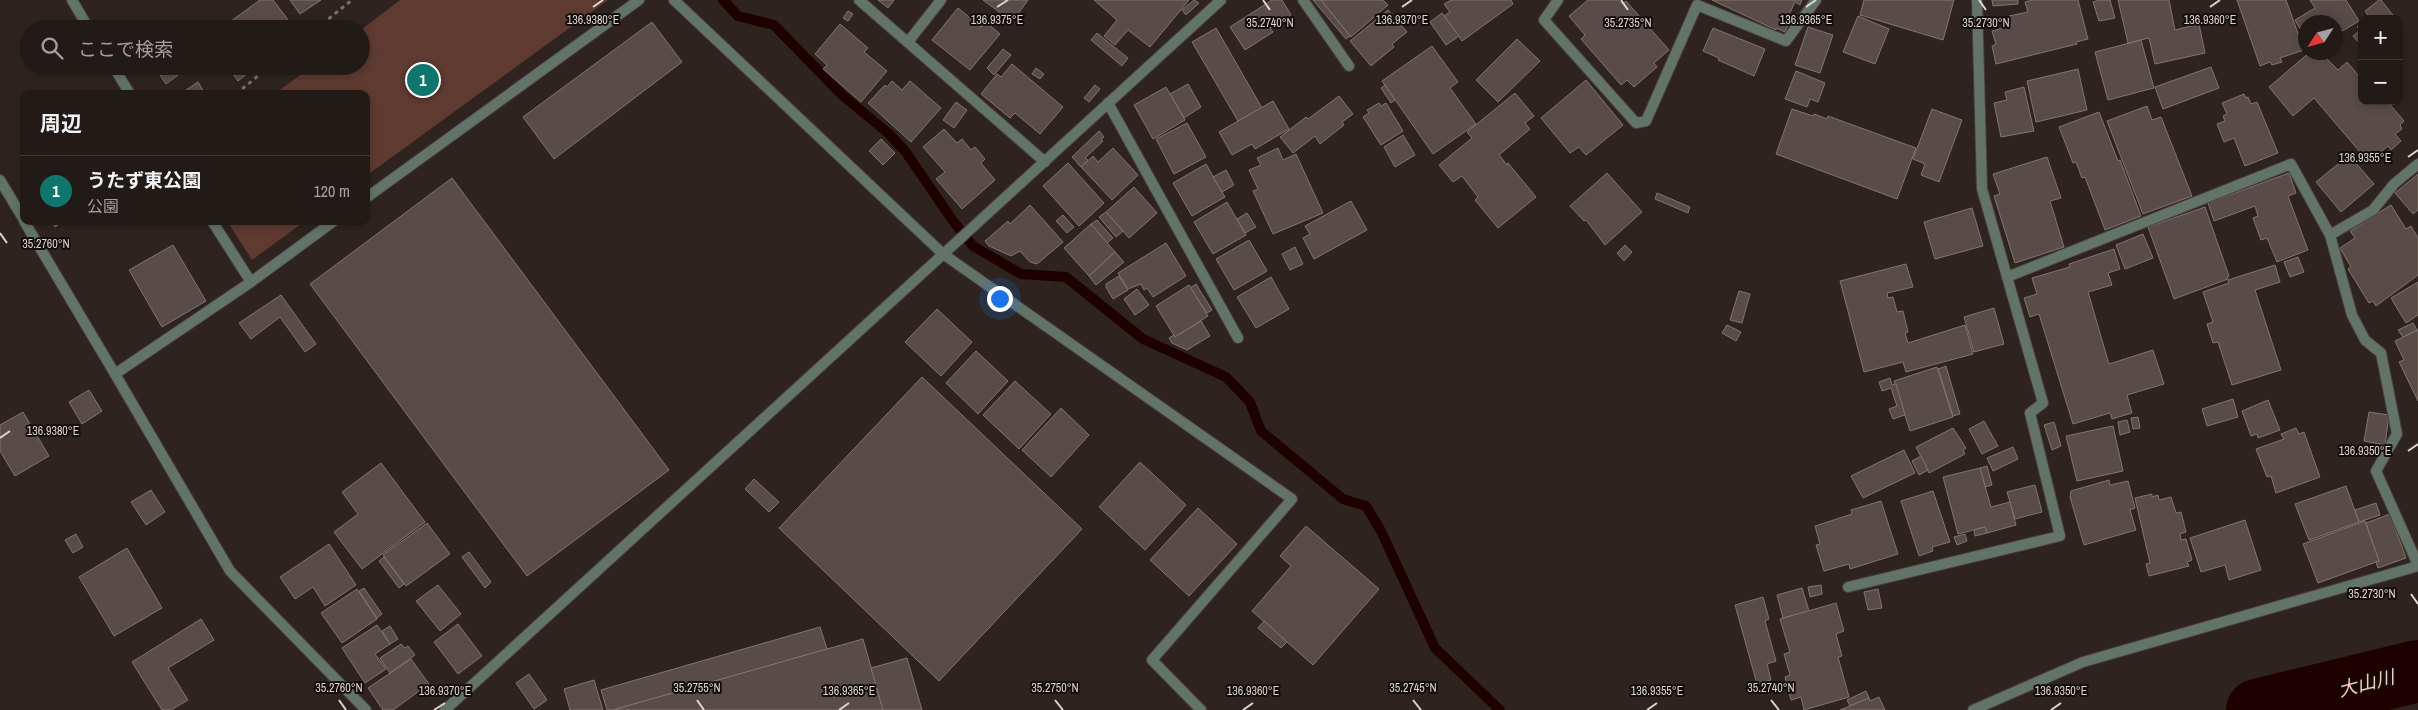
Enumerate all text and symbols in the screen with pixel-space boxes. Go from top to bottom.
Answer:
text: 136.9380°E [567,12,619,28]
text: 136.9375°E [971,12,1023,28]
text: 136.9370°E [1376,12,1428,28]
text: 136.9365°E [1780,12,1832,28]
text: 136.9360°E [2184,12,2236,28]
text: 35.2740°N [1246,15,1294,31]
text: 35.2735°N [1604,15,1652,31]
text: 35.2730°N [1962,15,2010,31]
north arrow [2298,15,2343,60]
map controls [2358,15,2403,105]
button: + [2358,15,2403,60]
search box [20,20,370,75]
icon: search [38,34,66,62]
text: ここで検索 [78,36,173,62]
button: − [2358,60,2403,105]
pin: 1 [407,61,439,99]
text: 周辺 [40,109,82,138]
text: 136.9355°E [2339,150,2391,166]
text: うたず東公園 [87,167,201,193]
text: 1 [52,180,60,202]
text: 120 m [314,180,350,202]
text: 公園 [87,195,119,217]
text: 35.2760°N [22,236,70,252]
your location [987,286,1013,312]
text: 136.9380°E [27,423,79,439]
text: 136.9350°E [2339,443,2391,459]
text: 35.2730°N [2348,586,2396,602]
water label: 大山川 [2335,663,2399,703]
text: 35.2760°N [315,680,363,696]
text: 35.2755°N [673,680,721,696]
text: 35.2750°N [1031,680,1079,696]
text: 35.2745°N [1389,680,1437,696]
text: 35.2740°N [1747,680,1795,696]
text: 136.9370°E [419,683,471,699]
text: 136.9365°E [823,683,875,699]
text: 136.9360°E [1227,683,1279,699]
text: 136.9355°E [1631,683,1683,699]
text: 136.9350°E [2035,683,2087,699]

